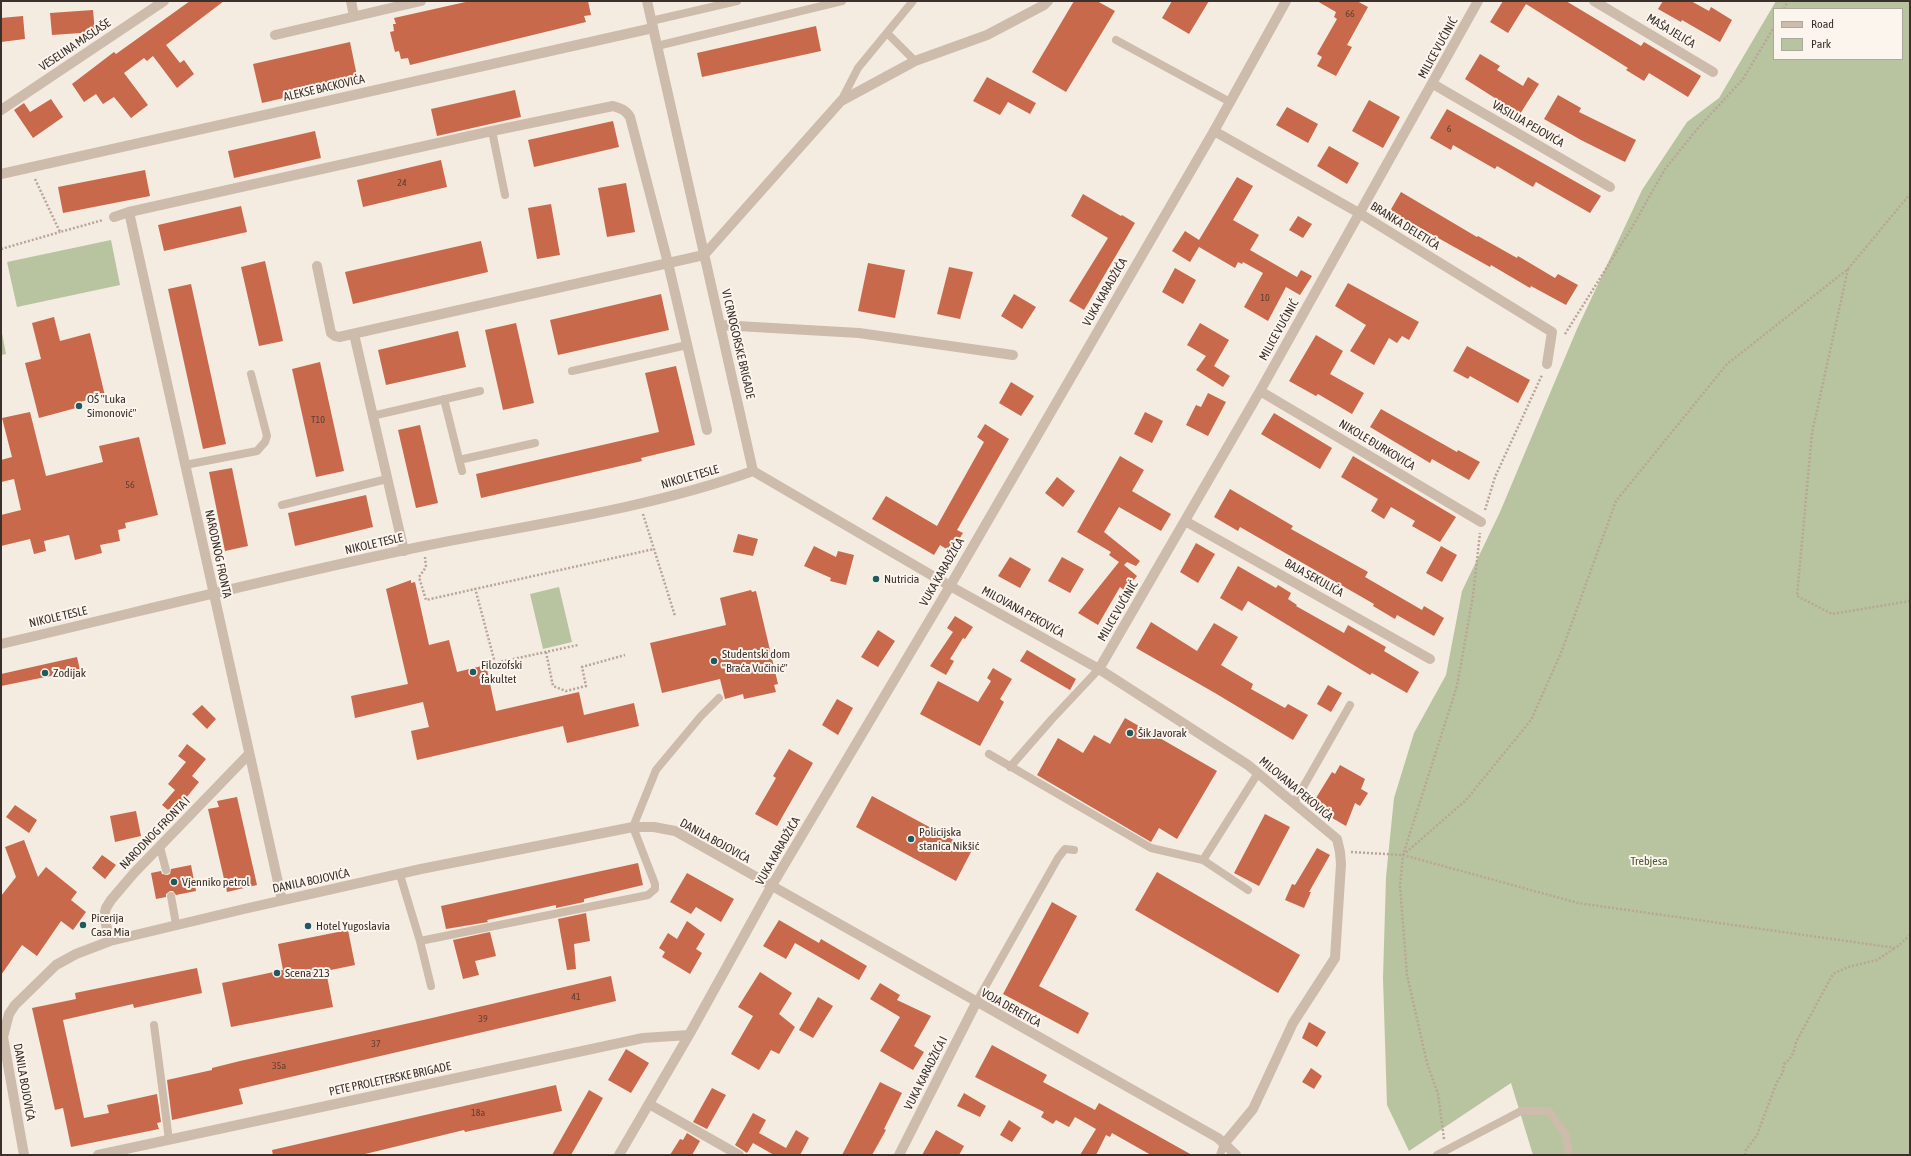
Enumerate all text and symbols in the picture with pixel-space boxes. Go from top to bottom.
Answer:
house number: 66 [1345,8,1355,20]
legend [1773,8,1903,60]
street label: MAŠA JELIĆA [1644,11,1698,51]
street label: MILICE VUČINIĆ [1415,15,1461,81]
street label: VESELINA MASLAŠE [37,16,113,74]
text: Road [1811,17,1834,31]
text: Park [1811,37,1831,51]
street label: ALEKSE BACKOVIĆA [282,72,366,104]
street label: VASILIJA PEJOVIĆA [1489,98,1567,150]
house number: 6 [1447,123,1451,135]
house number: 24 [397,177,407,189]
street label: BRANKA DELETIĆA [1368,199,1442,253]
street label: VUKA KARADŽIĆA [1080,255,1130,329]
street label: VI CRNOGORSKE BRIGADE [718,288,758,400]
house number: 10 [1260,292,1270,304]
street label: MILICE VUČINIĆ [1256,297,1302,363]
place label: OŠ "Luka Simonović" [87,392,136,420]
marker: OŠ "Luka Simonović" [74,401,84,411]
house number: T10 [311,414,325,426]
street label: NIKOLE ĐURKOVIĆA [1336,417,1418,473]
street label: NIKOLE TESLE [660,462,720,492]
house number: 56 [125,479,135,491]
street label: NARODNOG FRONTA [202,508,234,600]
street label: NIKOLE TESLE [344,530,404,558]
street label: VUKA KARADŽIĆA [917,535,967,609]
street label: BAJA SEKULIĆA [1282,556,1346,600]
place label: Nutricia [884,572,919,586]
marker: Nutricia [871,574,881,584]
street label: MILICE VUČINIĆ [1095,578,1141,644]
street label: MILOVANA PEKOVIĆA [979,583,1067,641]
street label: NIKOLE TESLE [28,603,88,631]
place label: Studentski dom "Braća Vučinić" [722,647,790,675]
marker: Studentski dom "Braća Vučinić" [709,656,719,666]
place label: Filozofski fakultet [481,658,522,686]
place label: Zodijak [53,666,86,680]
marker: Filozofski fakultet [468,667,478,677]
marker: Zodijak [40,668,50,678]
place label: Šik Javorak [1138,726,1187,740]
marker: Šik Javorak [1125,728,1135,738]
street label: MILOVANA PEKOVIĆA [1256,754,1336,824]
street label: NARODNOG FRONTA I [117,794,193,872]
street label: VUKA KARADŽIĆA [753,814,803,888]
street label: DANILA BOJOVIĆA [677,816,753,866]
place label: Policijska stanica Nikšić [919,825,979,853]
marker: Policijska stanica Nikšić [906,834,916,844]
park label: Trebjesa [1630,854,1668,868]
street label: DANILA BOJOVIĆA [271,866,351,896]
place label: Vjenniko petrol [182,875,250,889]
marker: Vjenniko petrol [169,877,179,887]
place label: Picerija Casa Mia [91,911,130,939]
place label: Hotel Yugoslavia [316,919,390,933]
marker: Picerija Casa Mia [78,920,88,930]
marker: Hotel Yugoslavia [303,921,313,931]
place label: Scena 213 [285,966,330,980]
marker: Scena 213 [272,968,282,978]
street label: VOJA DERETIĆA [979,986,1043,1030]
house number: 41 [571,991,581,1003]
house number: 39 [478,1013,488,1025]
street label: VUKA KARADŽIĆA I [901,1034,951,1112]
house number: 37 [371,1038,381,1050]
street label: DANILA BOJOVIĆA [10,1042,38,1122]
street label: PETE PROLETERSKE BRIGADE [328,1059,452,1099]
house number: 35a [272,1060,286,1072]
house number: 18a [471,1107,485,1119]

